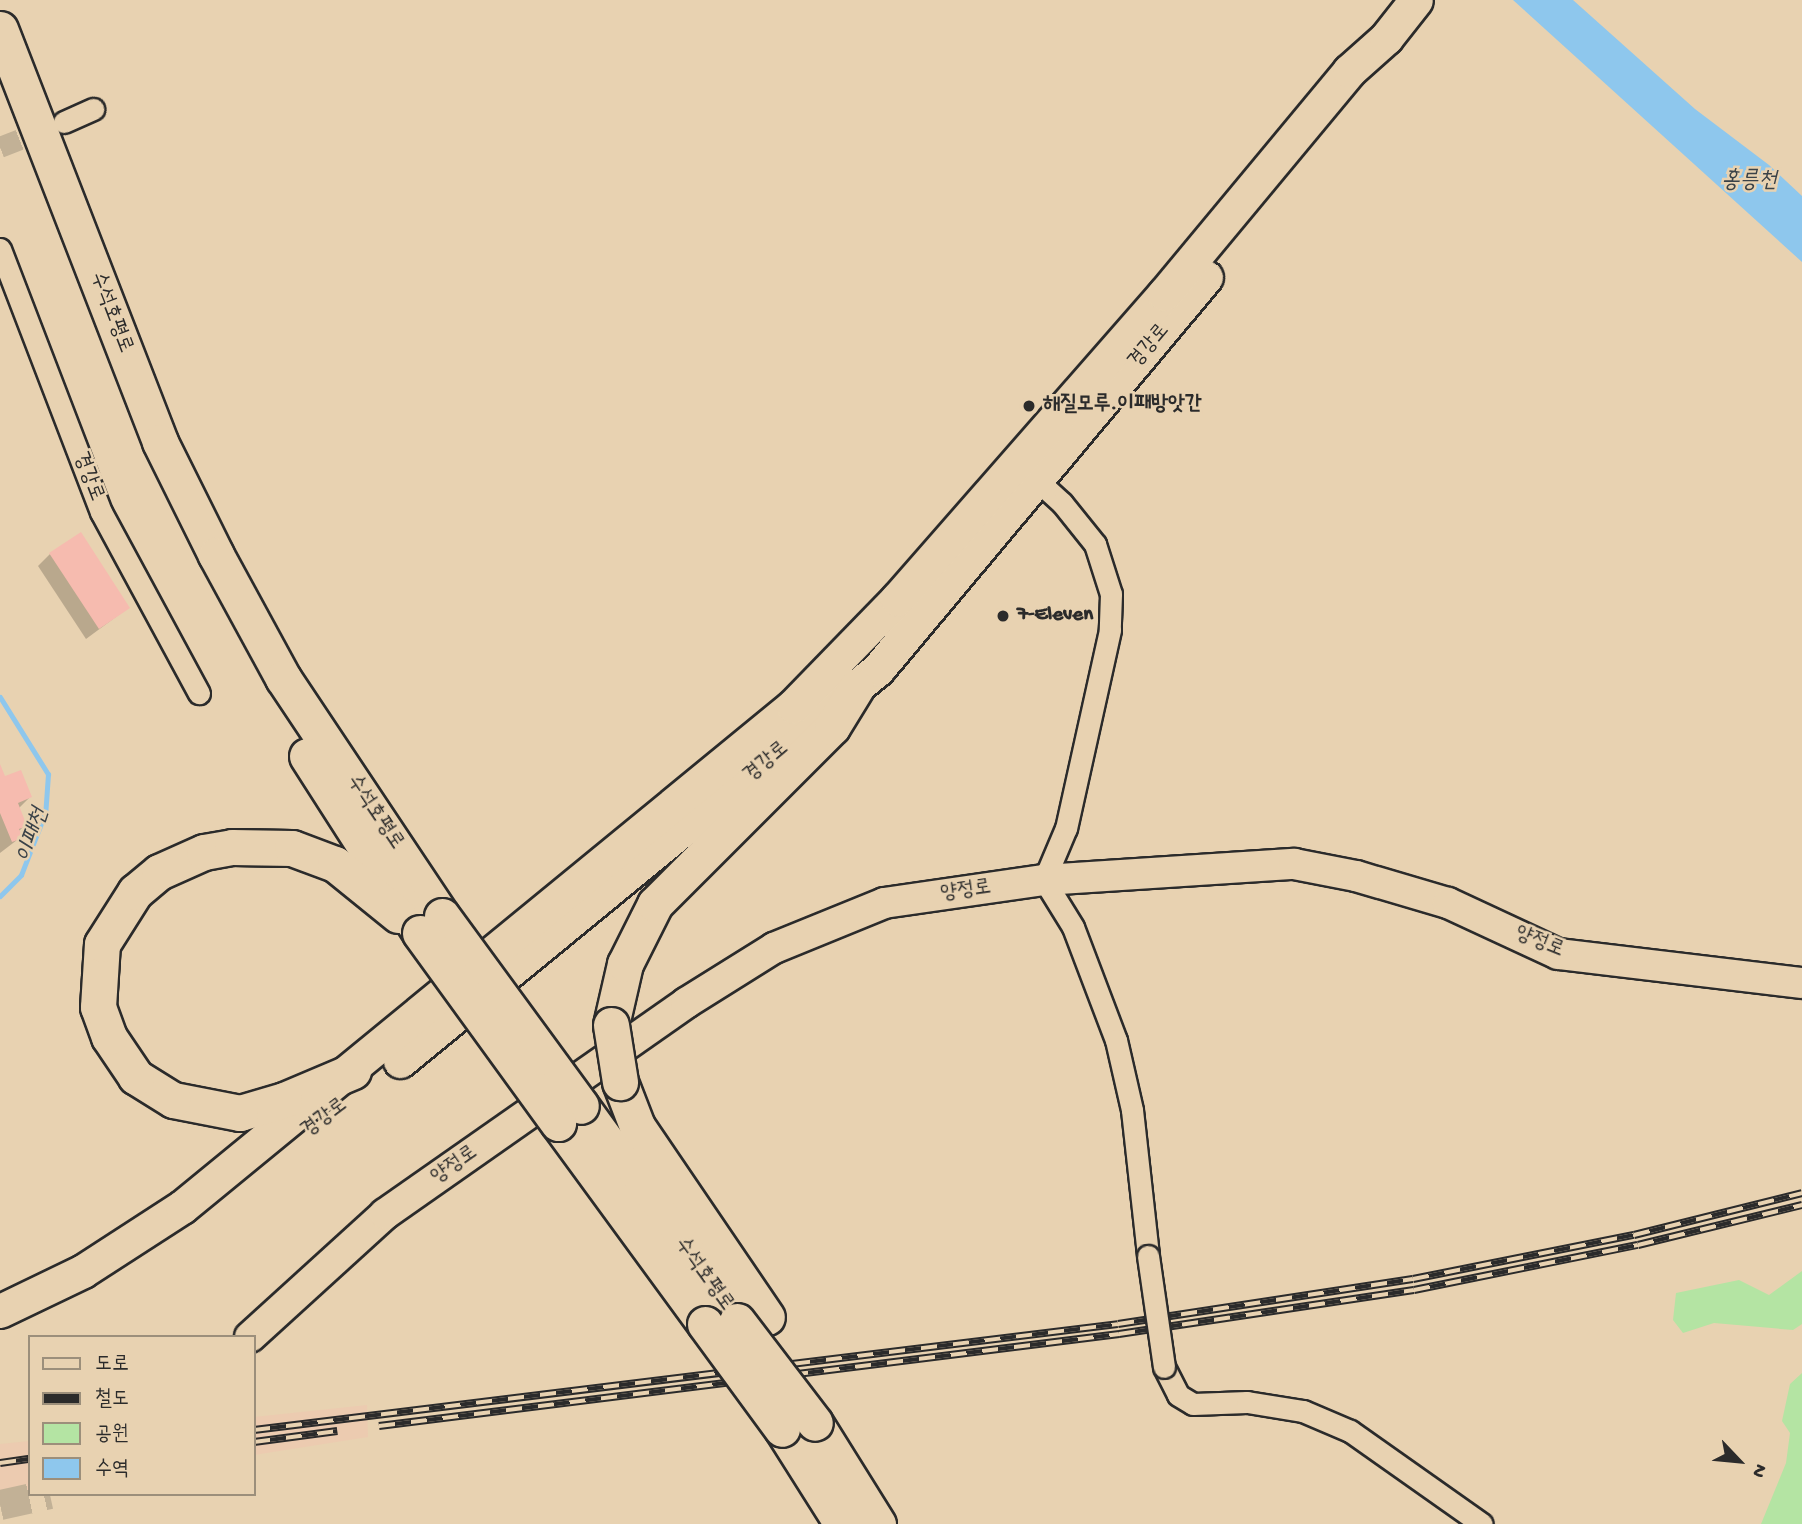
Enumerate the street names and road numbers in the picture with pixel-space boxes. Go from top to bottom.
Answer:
street label: 수석호평로 [83,269,137,357]
street label: 경강로 [1124,319,1176,375]
street label: 경강로 [66,449,108,505]
street label: 경강로 [739,737,795,789]
street label: 수석호평로 [340,771,408,855]
street label: 양정로 [939,876,993,908]
street label: 양정로 [1511,922,1567,964]
street label: 경강로 [297,1094,353,1144]
street label: 양정로 [427,1141,483,1191]
street label: 수석호평로 [668,1233,738,1317]

